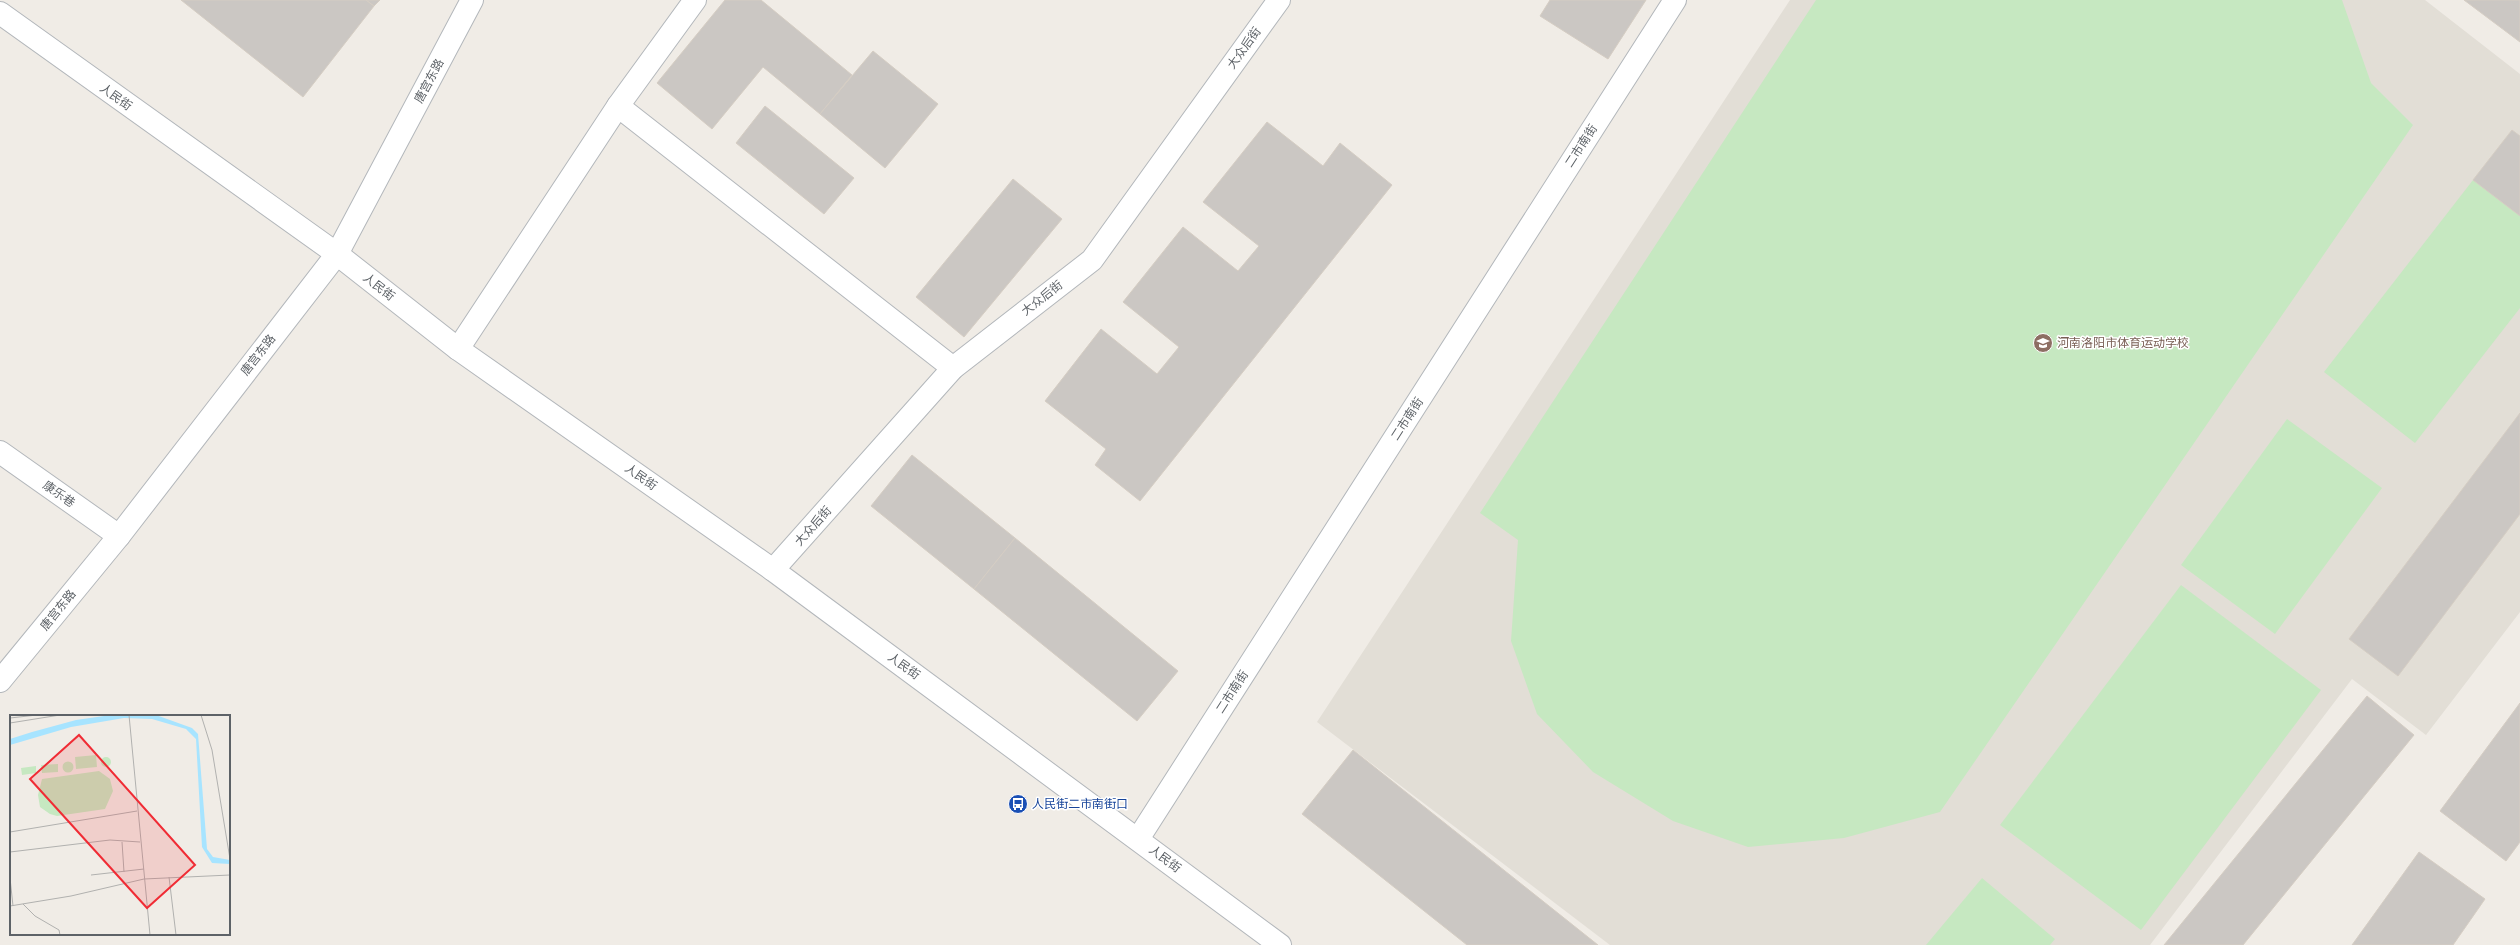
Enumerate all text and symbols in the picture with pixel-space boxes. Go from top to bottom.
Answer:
street label: 大众后街 [1224,24,1264,72]
street label: 唐宫东路 [412,57,446,105]
street label: 人民街 [97,81,135,113]
street label: 二市南街 [1562,122,1600,170]
street label: 人民街 [361,270,397,304]
street label: 大众后街 [1019,278,1065,318]
street label: 唐宫东路 [238,332,278,378]
school or university icon: 河南洛阳市体育运动学校 [2032,332,2054,354]
place label: 河南洛阳市体育运动学校 [2057,336,2189,350]
street label: 二市南街 [1388,395,1426,443]
street label: 人民街 [622,461,660,493]
street label: 康乐巷 [40,478,78,510]
street label: 大众后街 [792,503,834,549]
street label: 唐宫东路 [37,587,79,633]
street label: 人民街 [885,650,923,682]
street label: 二市南街 [1213,668,1251,716]
inset map [10,715,230,935]
bus stop icon: 人民街二市南街口 [1007,793,1029,815]
place label: 人民街二市南街口 [1032,797,1128,811]
street label: 人民街 [1146,843,1184,875]

